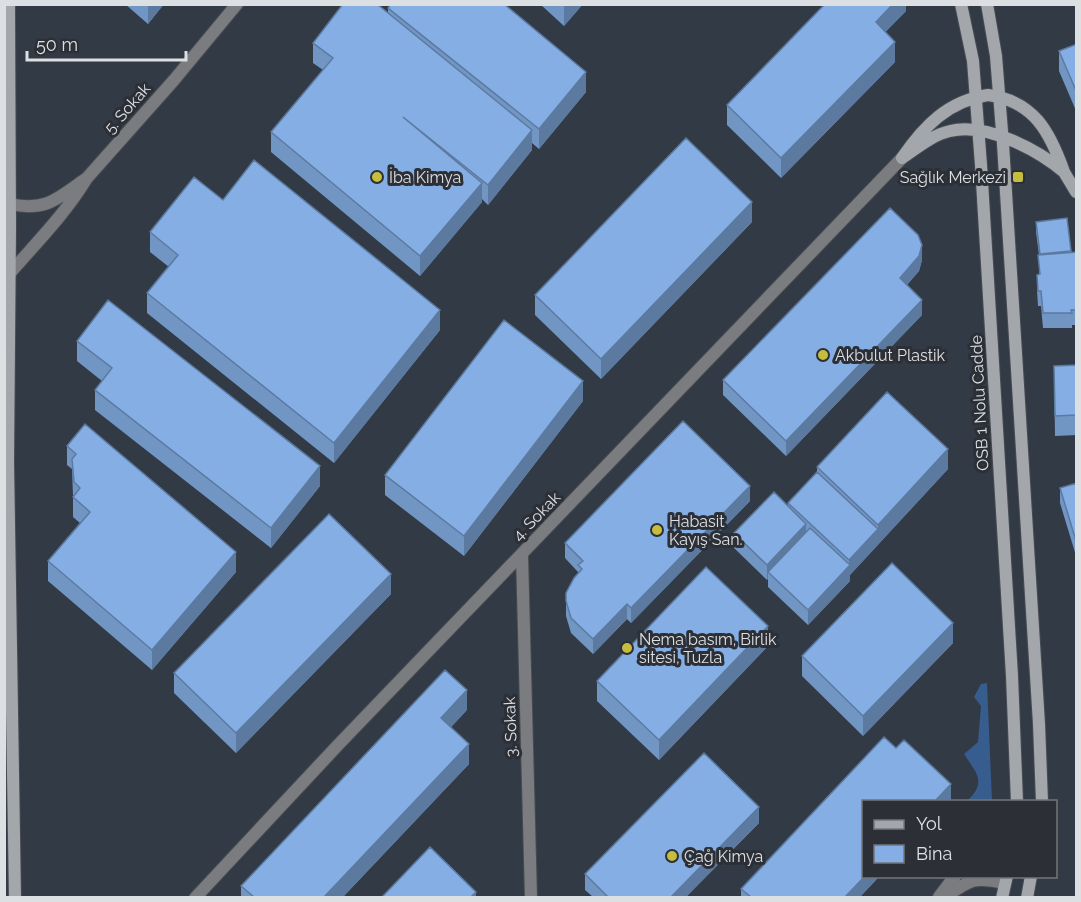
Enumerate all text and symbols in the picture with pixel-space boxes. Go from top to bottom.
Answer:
scale bar [27,24,186,62]
text: 50 m [36,34,78,55]
street label: 5. Sokak [100,79,155,137]
place label: İba Kimya [389,167,461,187]
place label: Sağlık Merkezi [900,168,1006,187]
marker: İba Kimya [370,170,384,184]
marker: Sağlık Merkezi [1011,170,1025,184]
street label: OSB 1 Nolu Cadde [966,335,993,471]
place label: Akbulut Plastik [835,346,946,365]
marker: Akbulut Plastik [816,348,830,362]
street label: 4. Sokak [508,488,565,545]
place label: Habasit Kayış San. [669,512,743,549]
marker: Habasit Kayış San. [650,523,664,537]
place label: Nema basım, Birlik sitesi, Tuzla [639,630,777,667]
marker: Nema basım, Birlik sitesi, Tuzla [620,641,634,655]
street label: 3. Sokak [500,696,521,758]
legend [862,800,1057,878]
text: Yol [916,813,942,834]
text: Bina [916,843,952,864]
place label: Çağ Kimya [684,847,763,866]
marker: Çağ Kimya [665,849,679,863]

